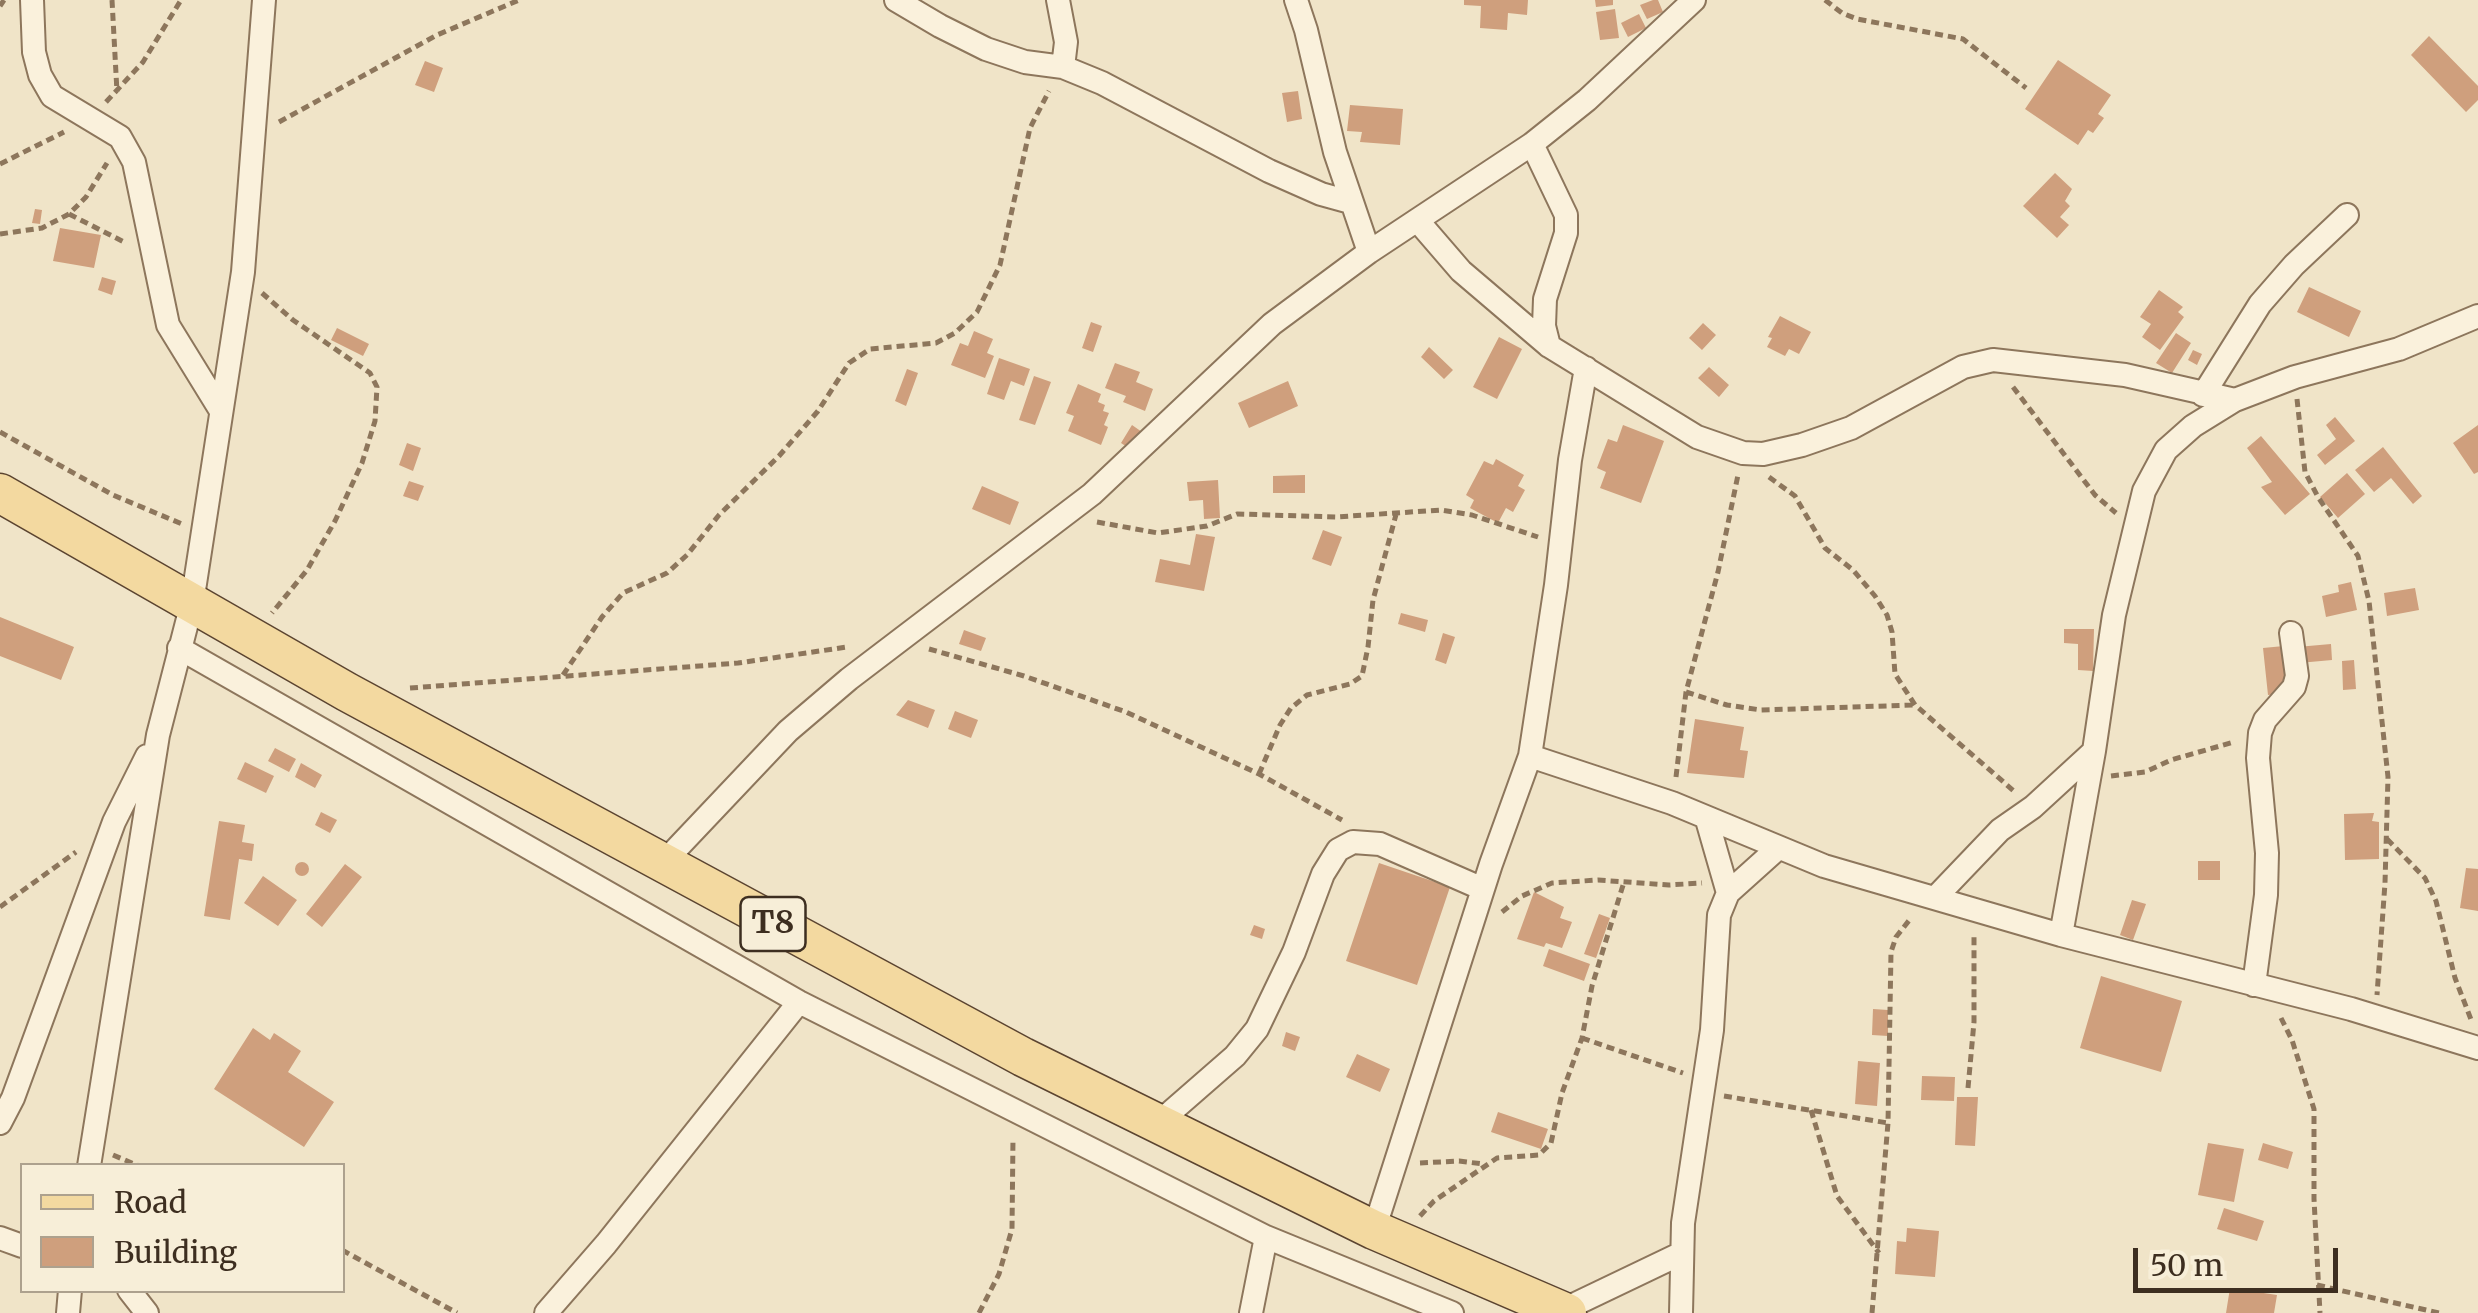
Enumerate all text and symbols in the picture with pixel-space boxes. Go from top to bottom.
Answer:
road number: T8 [740,897,806,951]
legend [20,1163,345,1293]
text: Road [114,1183,187,1221]
scale bar [2138,1228,2343,1290]
text: Building [114,1233,237,1271]
text: 50 m [2150,1246,2223,1284]

